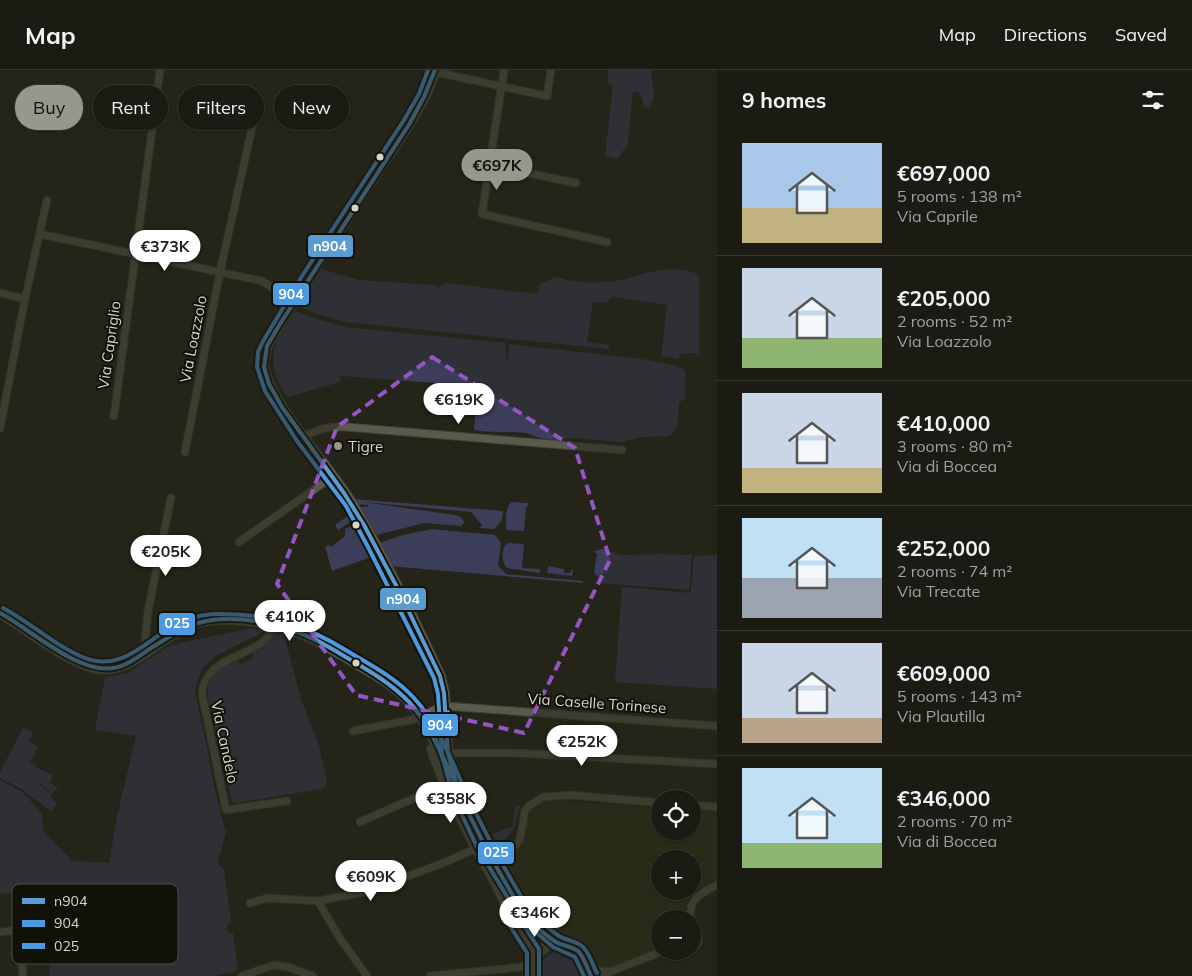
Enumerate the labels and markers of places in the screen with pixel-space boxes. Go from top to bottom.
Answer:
pin: €697K [462,148,532,191]
unlabelled marker [375,152,385,162]
unlabelled marker [350,203,360,213]
pin: €373K [130,230,200,272]
pin: €619K [424,382,494,425]
place label: Tigre [348,437,383,456]
marker: Tigre [332,440,344,452]
unlabelled marker [351,520,361,530]
pin: €205K [131,534,201,577]
pin: €410K [255,600,325,642]
unlabelled marker [351,658,361,668]
pin: €252K [547,724,617,767]
pin: €358K [416,782,486,824]
pin: €609K [336,860,406,902]
pin: €346K [500,896,570,938]

